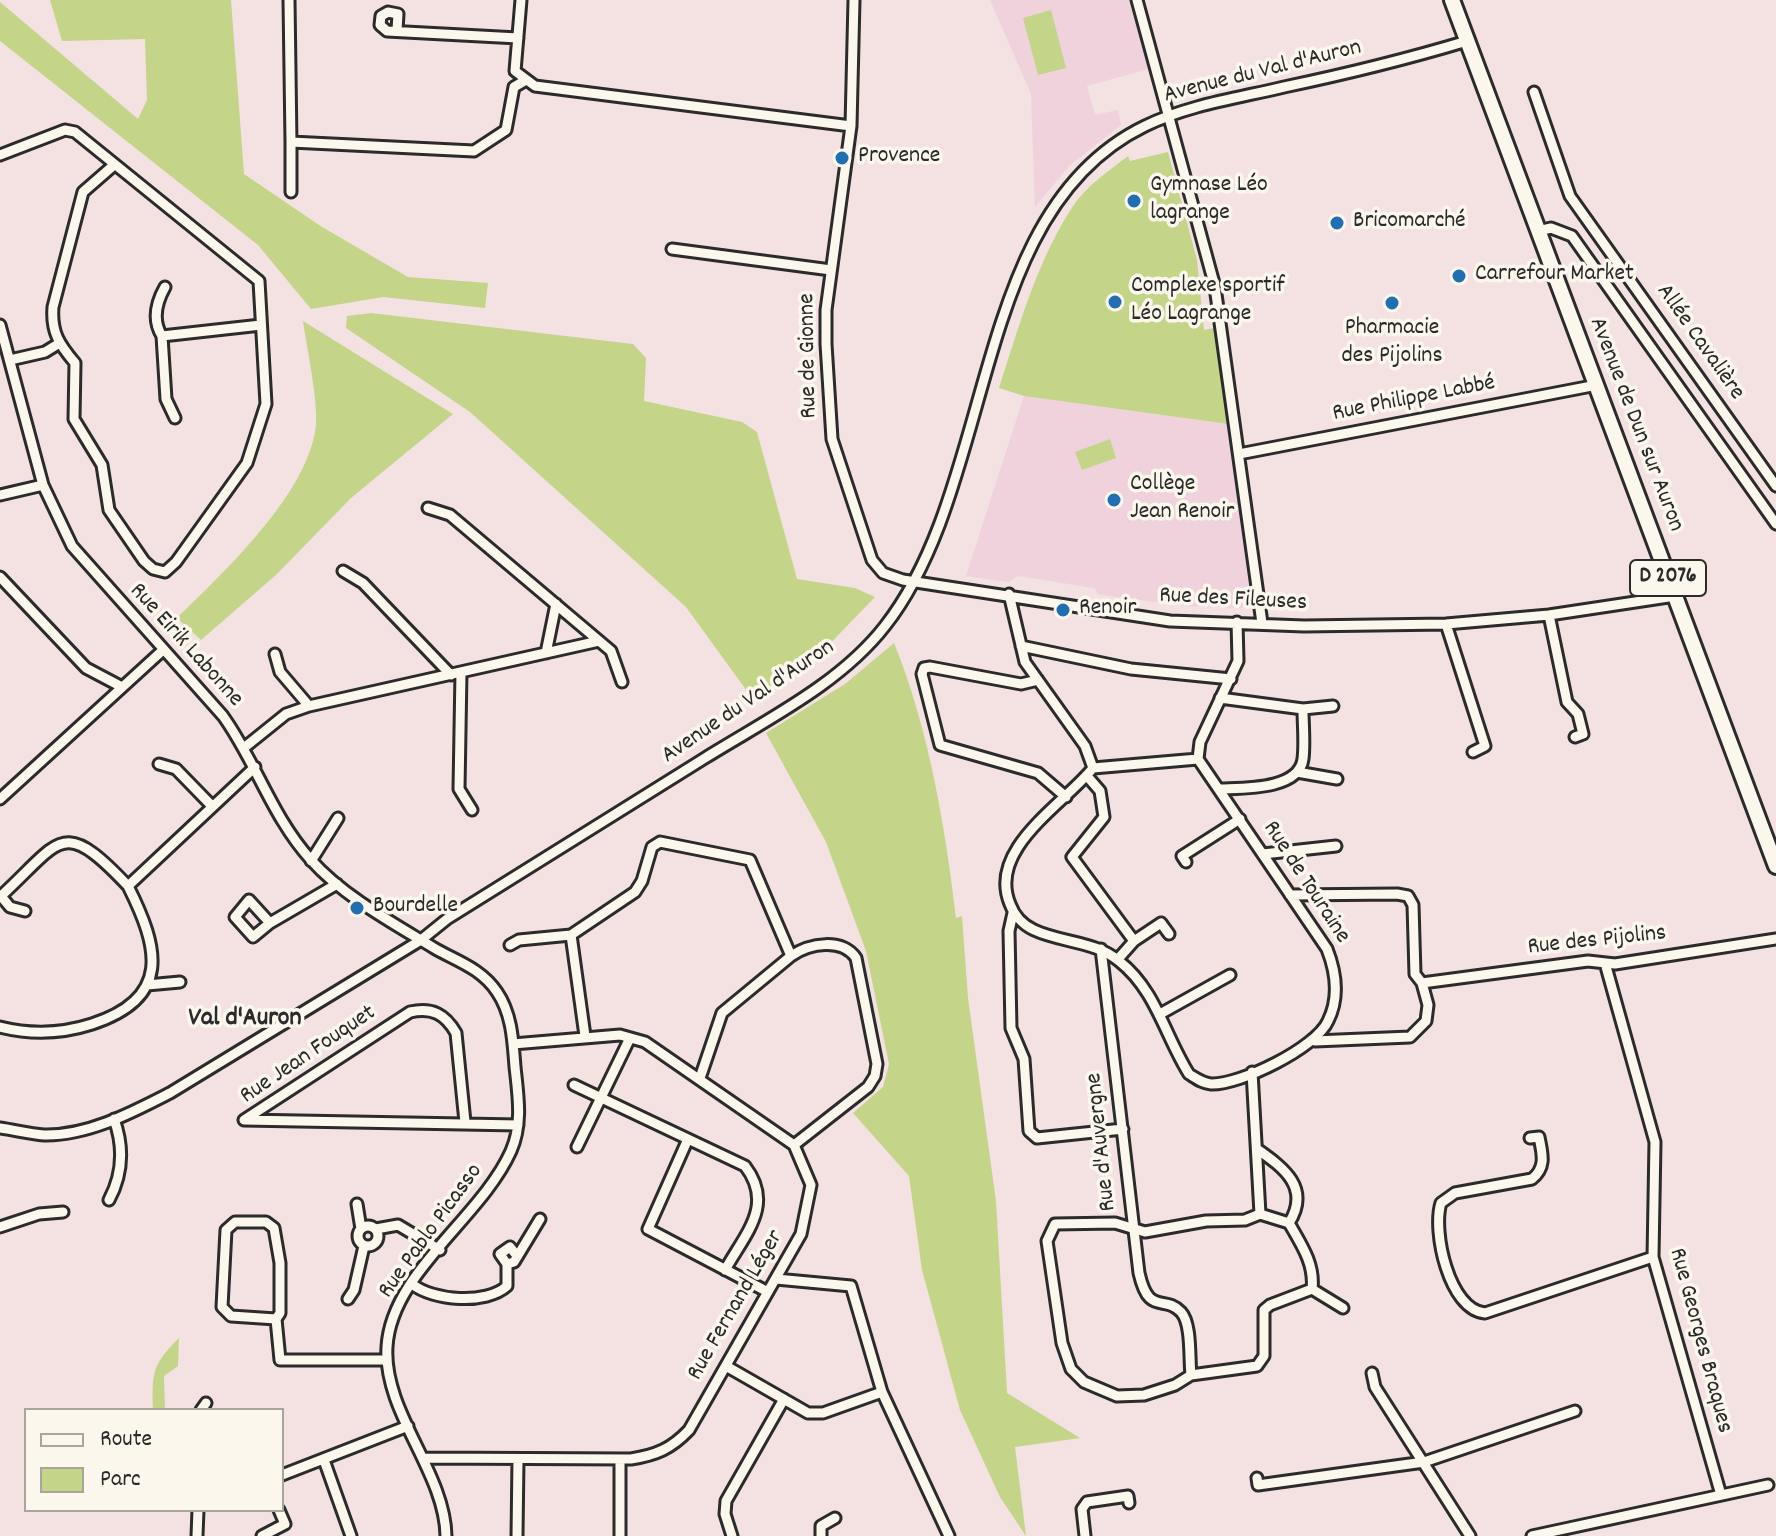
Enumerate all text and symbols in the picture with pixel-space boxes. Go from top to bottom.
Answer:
street label: Avenue du Val d'Auron [1161,35,1365,111]
place label: Provence [858,144,940,172]
marker: Provence [833,149,851,167]
place label: Gymnase Léo lagrange [1150,173,1268,229]
marker: Gymnase Léo lagrange [1125,192,1143,210]
place label: Bricomarché [1353,209,1466,237]
marker: Bricomarché [1328,214,1346,232]
place label: Carrefour Market [1475,262,1634,290]
marker: Carrefour Market [1450,267,1468,285]
place label: Complexe sportif Léo Lagrange [1131,274,1285,330]
street label: Allée Cavalière [1648,279,1750,407]
street label: Rue de Gionne [795,293,825,419]
marker: Complexe sportif Léo Lagrange [1106,293,1124,311]
marker: Pharmacie des Pijolins [1383,294,1401,312]
street label: Avenue de Dun sur Auron [1581,314,1689,536]
place label: Pharmacie des Pijolins [1342,316,1442,372]
street label: Rue Philippe Labbé [1330,370,1498,430]
place label: Collège Jean Renoir [1130,472,1234,528]
marker: Collège Jean Renoir [1105,491,1123,509]
road number: D 2076 [1630,560,1706,596]
street label: Rue Eirik Labonne [122,578,248,714]
street label: Rue des Fileuses [1158,583,1308,619]
place label: Renoir [1079,596,1136,624]
marker: Renoir [1054,601,1072,619]
street label: Avenue du Val d'Auron [657,634,841,772]
street label: Rue de Touraine [1255,816,1355,950]
place label: Bourdelle [373,894,458,922]
marker: Bourdelle [348,899,366,917]
street label: Rue des Pijolins [1526,920,1668,964]
street label: Rue Jean Fouquet [236,1000,382,1112]
district label: Val d'Auron [189,1004,301,1036]
street label: Rue d'Auvergne [1081,1071,1125,1213]
street label: Rue Pablo Picasso [373,1159,491,1305]
street label: Rue Fernand Léger [682,1226,792,1386]
street label: Rue Georges Braques [1660,1245,1738,1437]
legend [24,1408,284,1512]
text: Route [100,1423,152,1457]
text: Parc [100,1463,141,1497]

